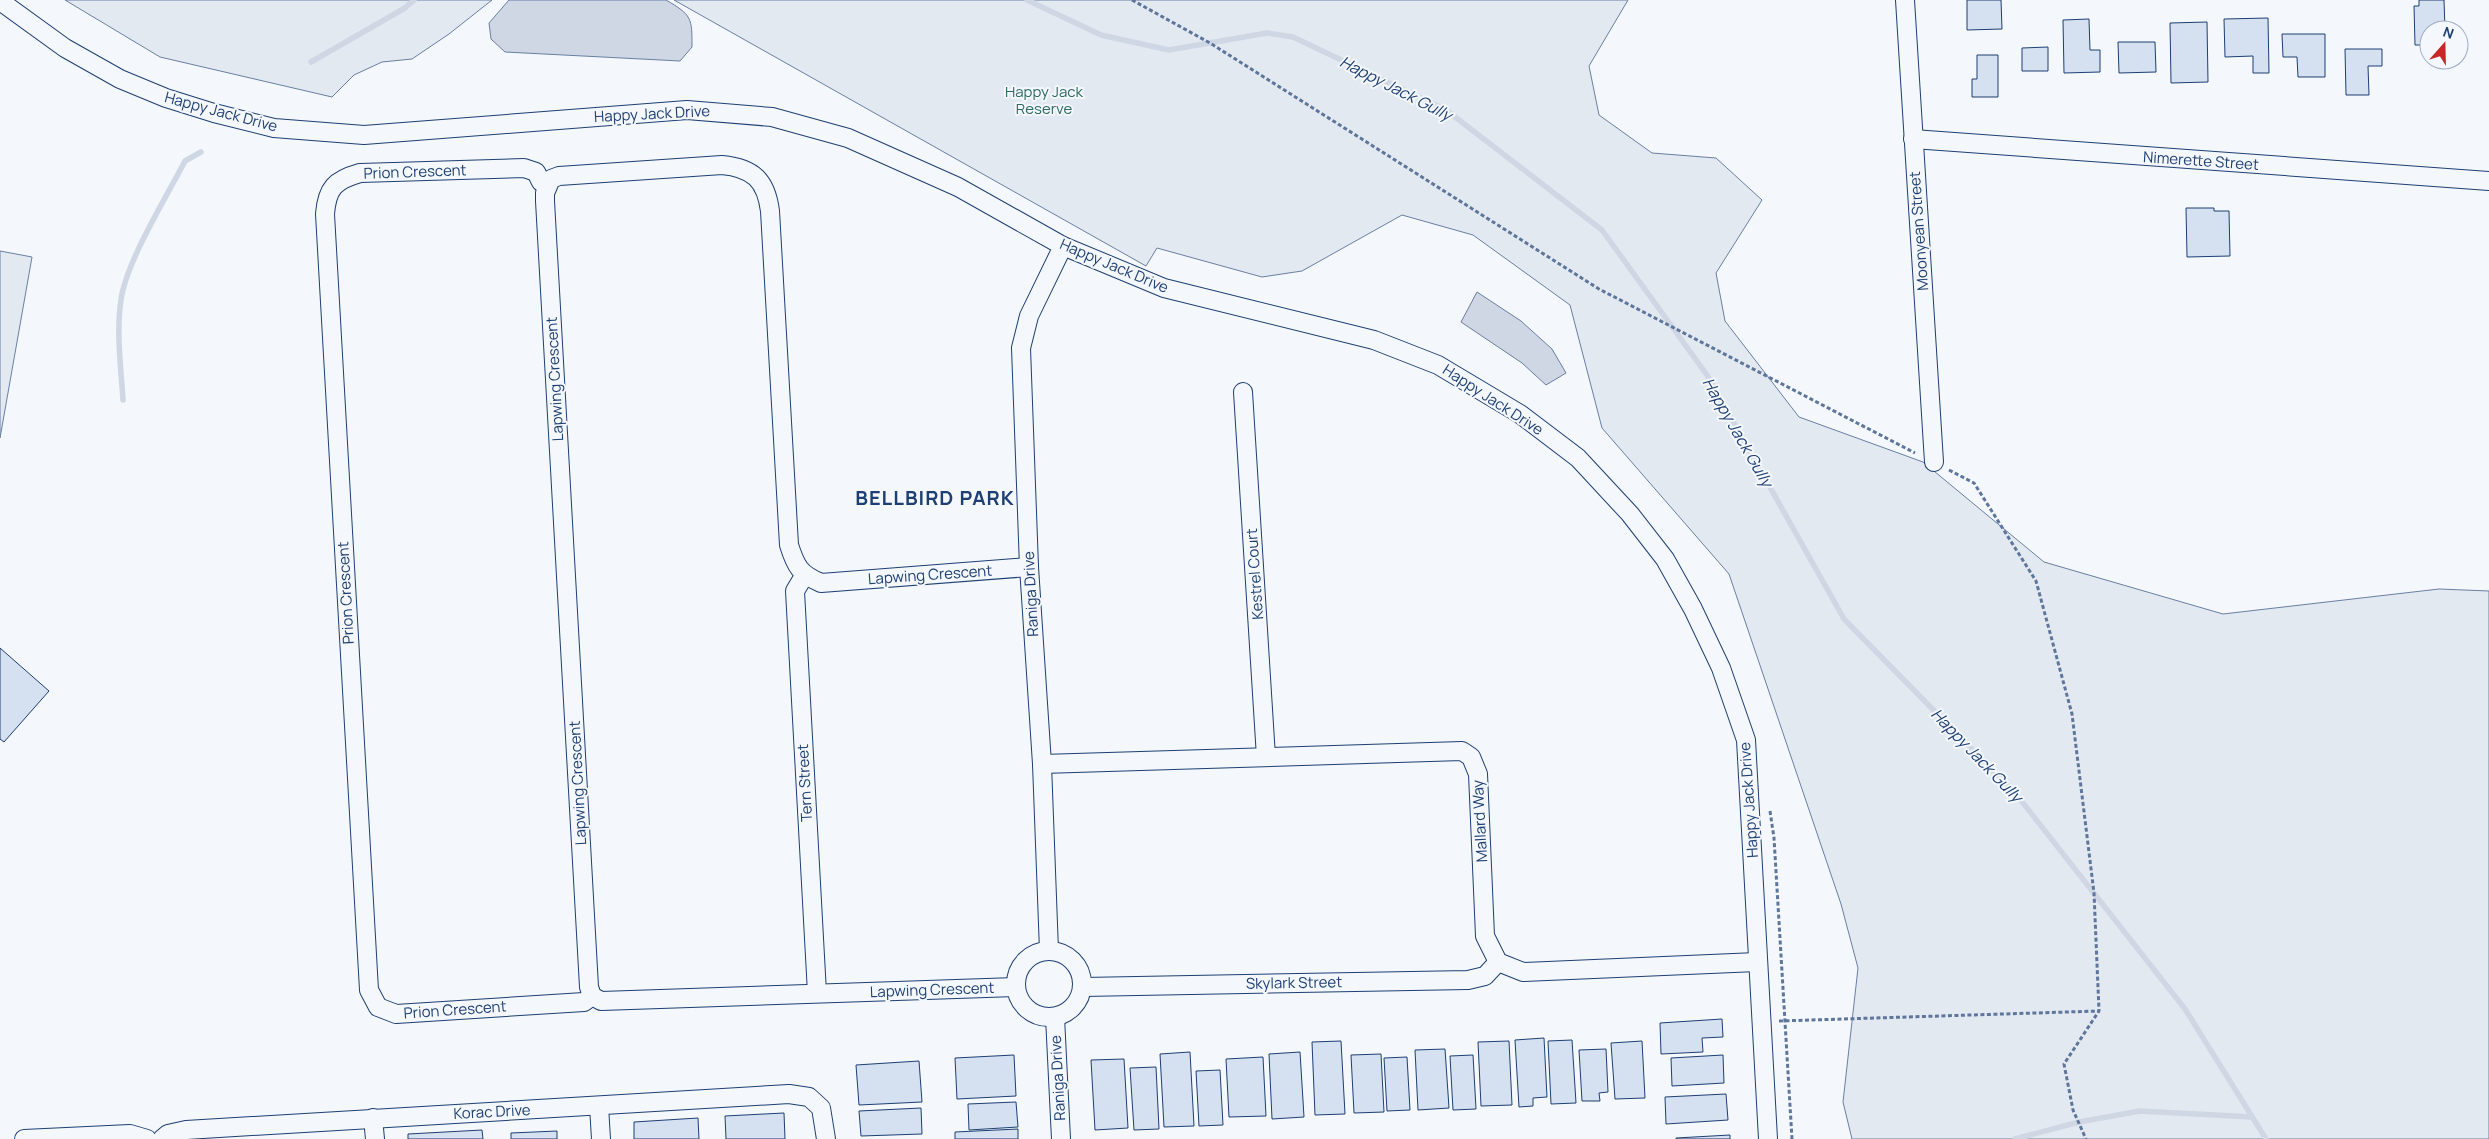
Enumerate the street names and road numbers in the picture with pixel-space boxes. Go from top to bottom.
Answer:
street label: Happy Jack Drive [162,86,280,137]
street label: Happy Jack Drive [593,100,711,127]
street label: Nimerette Street [2142,146,2260,175]
street label: Prion Crescent [363,159,467,184]
street label: Moonyean Street [1904,171,1933,291]
street label: Happy Jack Drive [1057,233,1172,298]
street label: Lapwing Crescent [541,316,568,442]
street label: Happy Jack Drive [1439,359,1548,440]
street label: Kestrel Court [1241,528,1268,620]
street label: Prion Crescent [332,541,359,645]
street label: Raniga Drive [1018,551,1043,637]
street label: Lapwing Crescent [867,560,993,589]
street label: Lapwing Crescent [564,720,591,846]
street label: Happy Jack Drive [1734,741,1763,859]
street label: Tern Street [792,744,817,822]
street label: Mallard Way [1467,779,1492,863]
street label: Skylark Street [1246,971,1342,994]
street label: Lapwing Crescent [869,977,995,1002]
street label: Prion Crescent [403,995,507,1024]
street label: Raniga Drive [1045,1035,1070,1121]
street label: Korac Drive [453,1099,531,1124]

